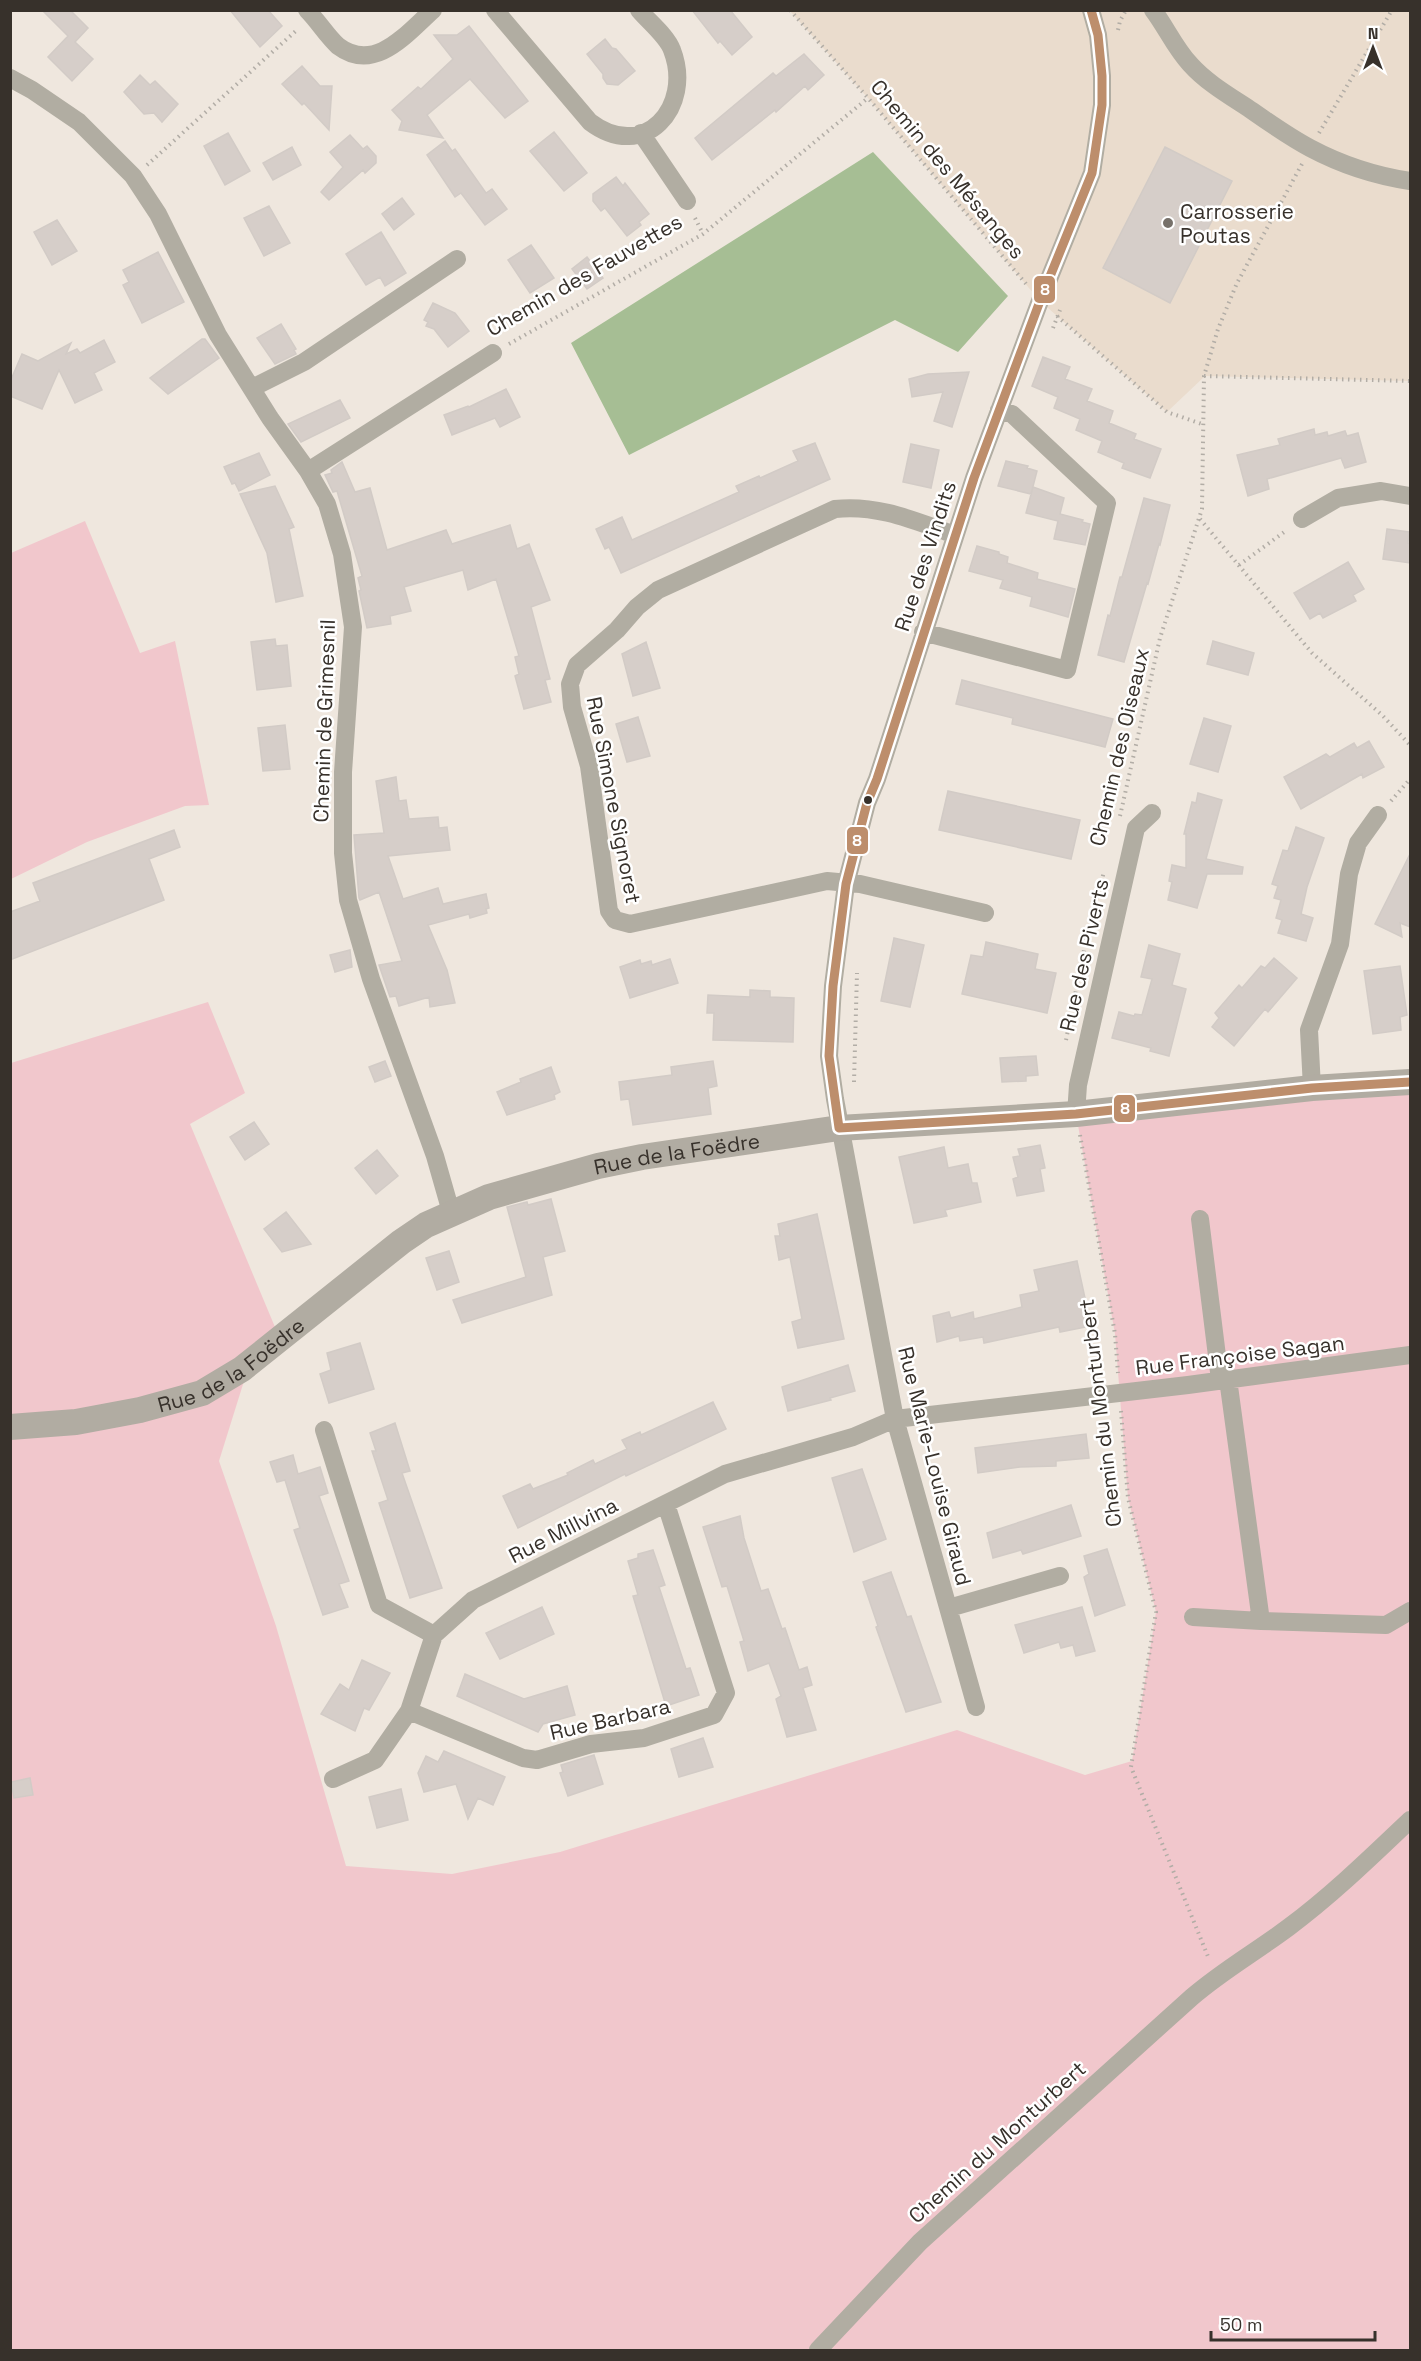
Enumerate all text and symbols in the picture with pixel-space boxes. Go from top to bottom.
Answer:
north arrow [1343,18,1403,78]
text: N [1368,23,1378,44]
street label: Chemin des Mésanges [865,74,1031,264]
place label: Carrosserie Poutas [1180,198,1294,249]
street label: Chemin des Fauvettes [481,208,687,342]
marker: Carrosserie Poutas [1161,216,1175,230]
line badge: 8 [1033,275,1056,304]
text: 8 [1040,279,1050,300]
street label: Rue des Vindits [888,477,962,635]
street label: Chemin de Grimesnil [307,619,341,823]
street label: Chemin des Oiseaux [1083,645,1155,849]
street label: Rue Simone Signoret [581,694,647,906]
unlabelled marker [862,794,874,806]
line badge: 8 [846,826,869,855]
text: 8 [852,830,862,851]
street label: Rue des Piverts [1053,876,1115,1034]
line badge: 8 [1113,1094,1136,1123]
text: 8 [1120,1098,1130,1119]
street label: Rue de la Foëdre [591,1126,762,1180]
street label: Chemin du Monturbert [1073,1297,1127,1529]
street label: Rue de la Foëdre [154,1311,310,1418]
street label: Rue Françoise Sagan [1134,1329,1346,1381]
street label: Rue Marie-Louise Giraud [892,1344,978,1588]
street label: Rue Millvina [504,1491,622,1569]
street label: Rue Barbara [547,1692,673,1746]
street label: Chemin du Monturbert [903,2055,1091,2229]
scale bar [1211,2304,1374,2342]
text: 50 m [1220,2313,1262,2336]

